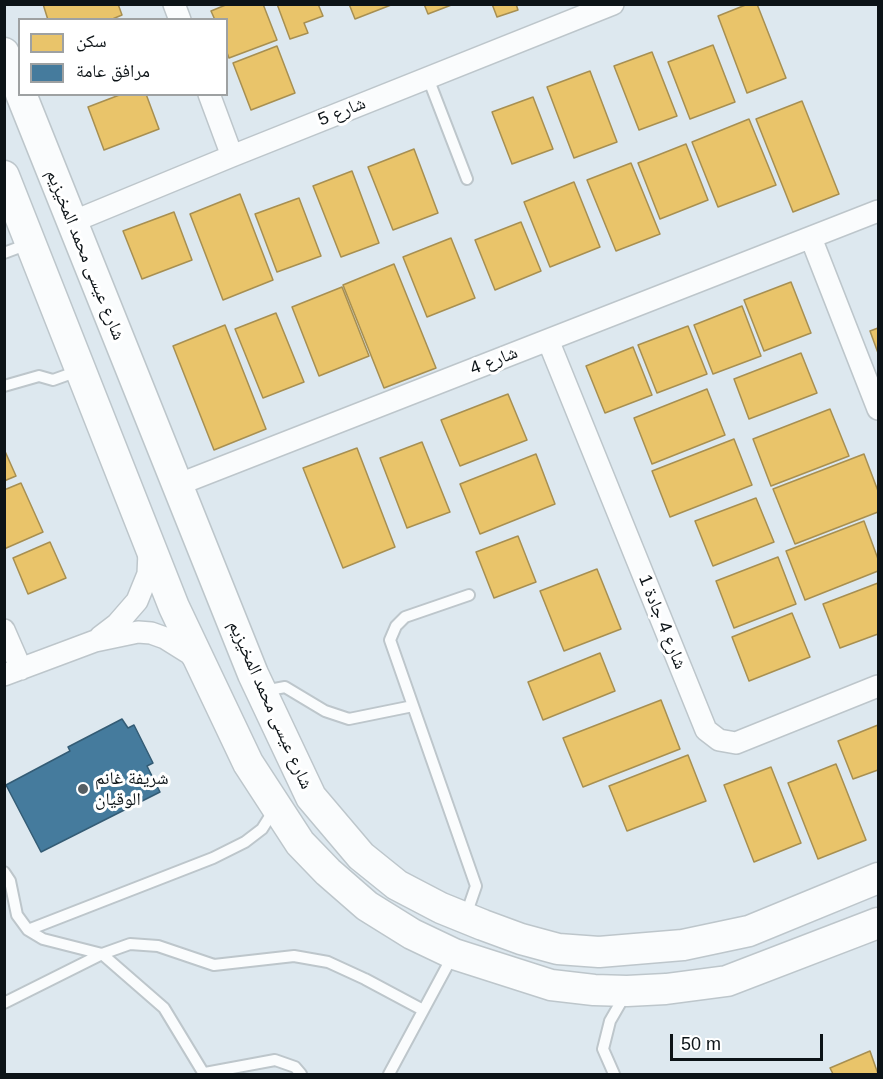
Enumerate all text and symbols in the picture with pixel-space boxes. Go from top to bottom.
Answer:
legend [18,18,228,96]
text: سكن [76,31,107,51]
text: مرافق عامة [76,61,150,81]
street label: شارع 5 [315,93,369,131]
street label: شارع عيسى محمد المخيزيم [41,166,129,344]
street label: شارع 4 [467,342,521,380]
street label: شارع 4 جادة 1 [633,572,691,672]
street label: شارع عيسى محمد المخيزيم [223,617,317,793]
place label: شريفة غانم الوقيان [95,768,168,810]
marker: شريفة غانم الوقيان [76,782,90,796]
scale bar [673,1022,826,1060]
text: 50 m [681,1034,721,1054]

